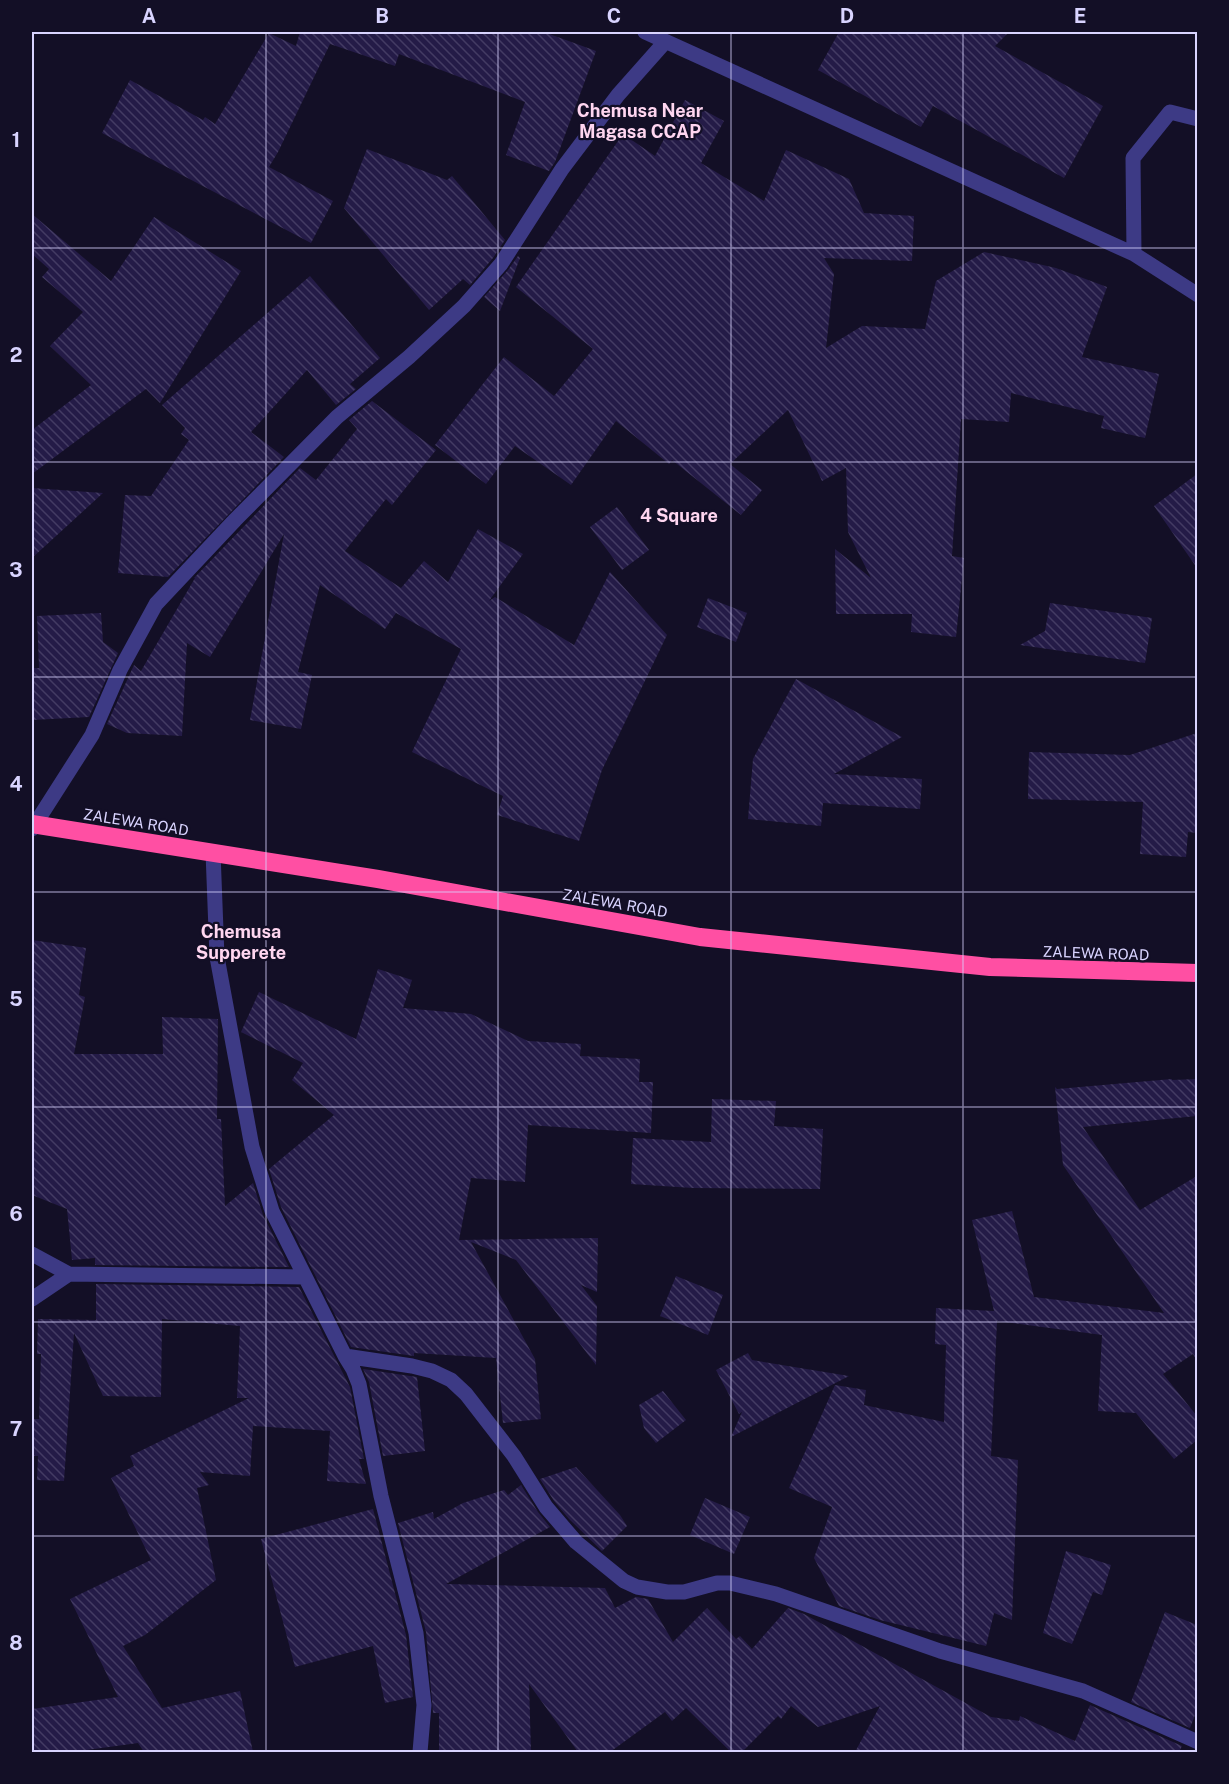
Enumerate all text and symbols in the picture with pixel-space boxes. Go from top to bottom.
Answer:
text: A [142,4,156,28]
text: B [375,4,389,28]
text: C [607,4,621,28]
text: D [840,4,854,28]
text: E [1074,4,1086,28]
district label: Chemusa Near Magasa CCAP [577,100,704,142]
text: 1 [12,128,20,152]
text: 2 [10,343,22,367]
district label: 4 Square [640,505,718,526]
text: 3 [9,558,23,582]
text: 4 [9,772,23,796]
street label: ZALEWA ROAD [82,805,190,839]
street label: ZALEWA ROAD [561,885,669,921]
district label: Chemusa Supperete [196,921,286,963]
street label: ZALEWA ROAD [1042,943,1150,963]
text: 5 [9,987,23,1011]
text: 6 [9,1202,23,1226]
text: 7 [10,1417,22,1441]
text: 8 [9,1631,23,1655]

